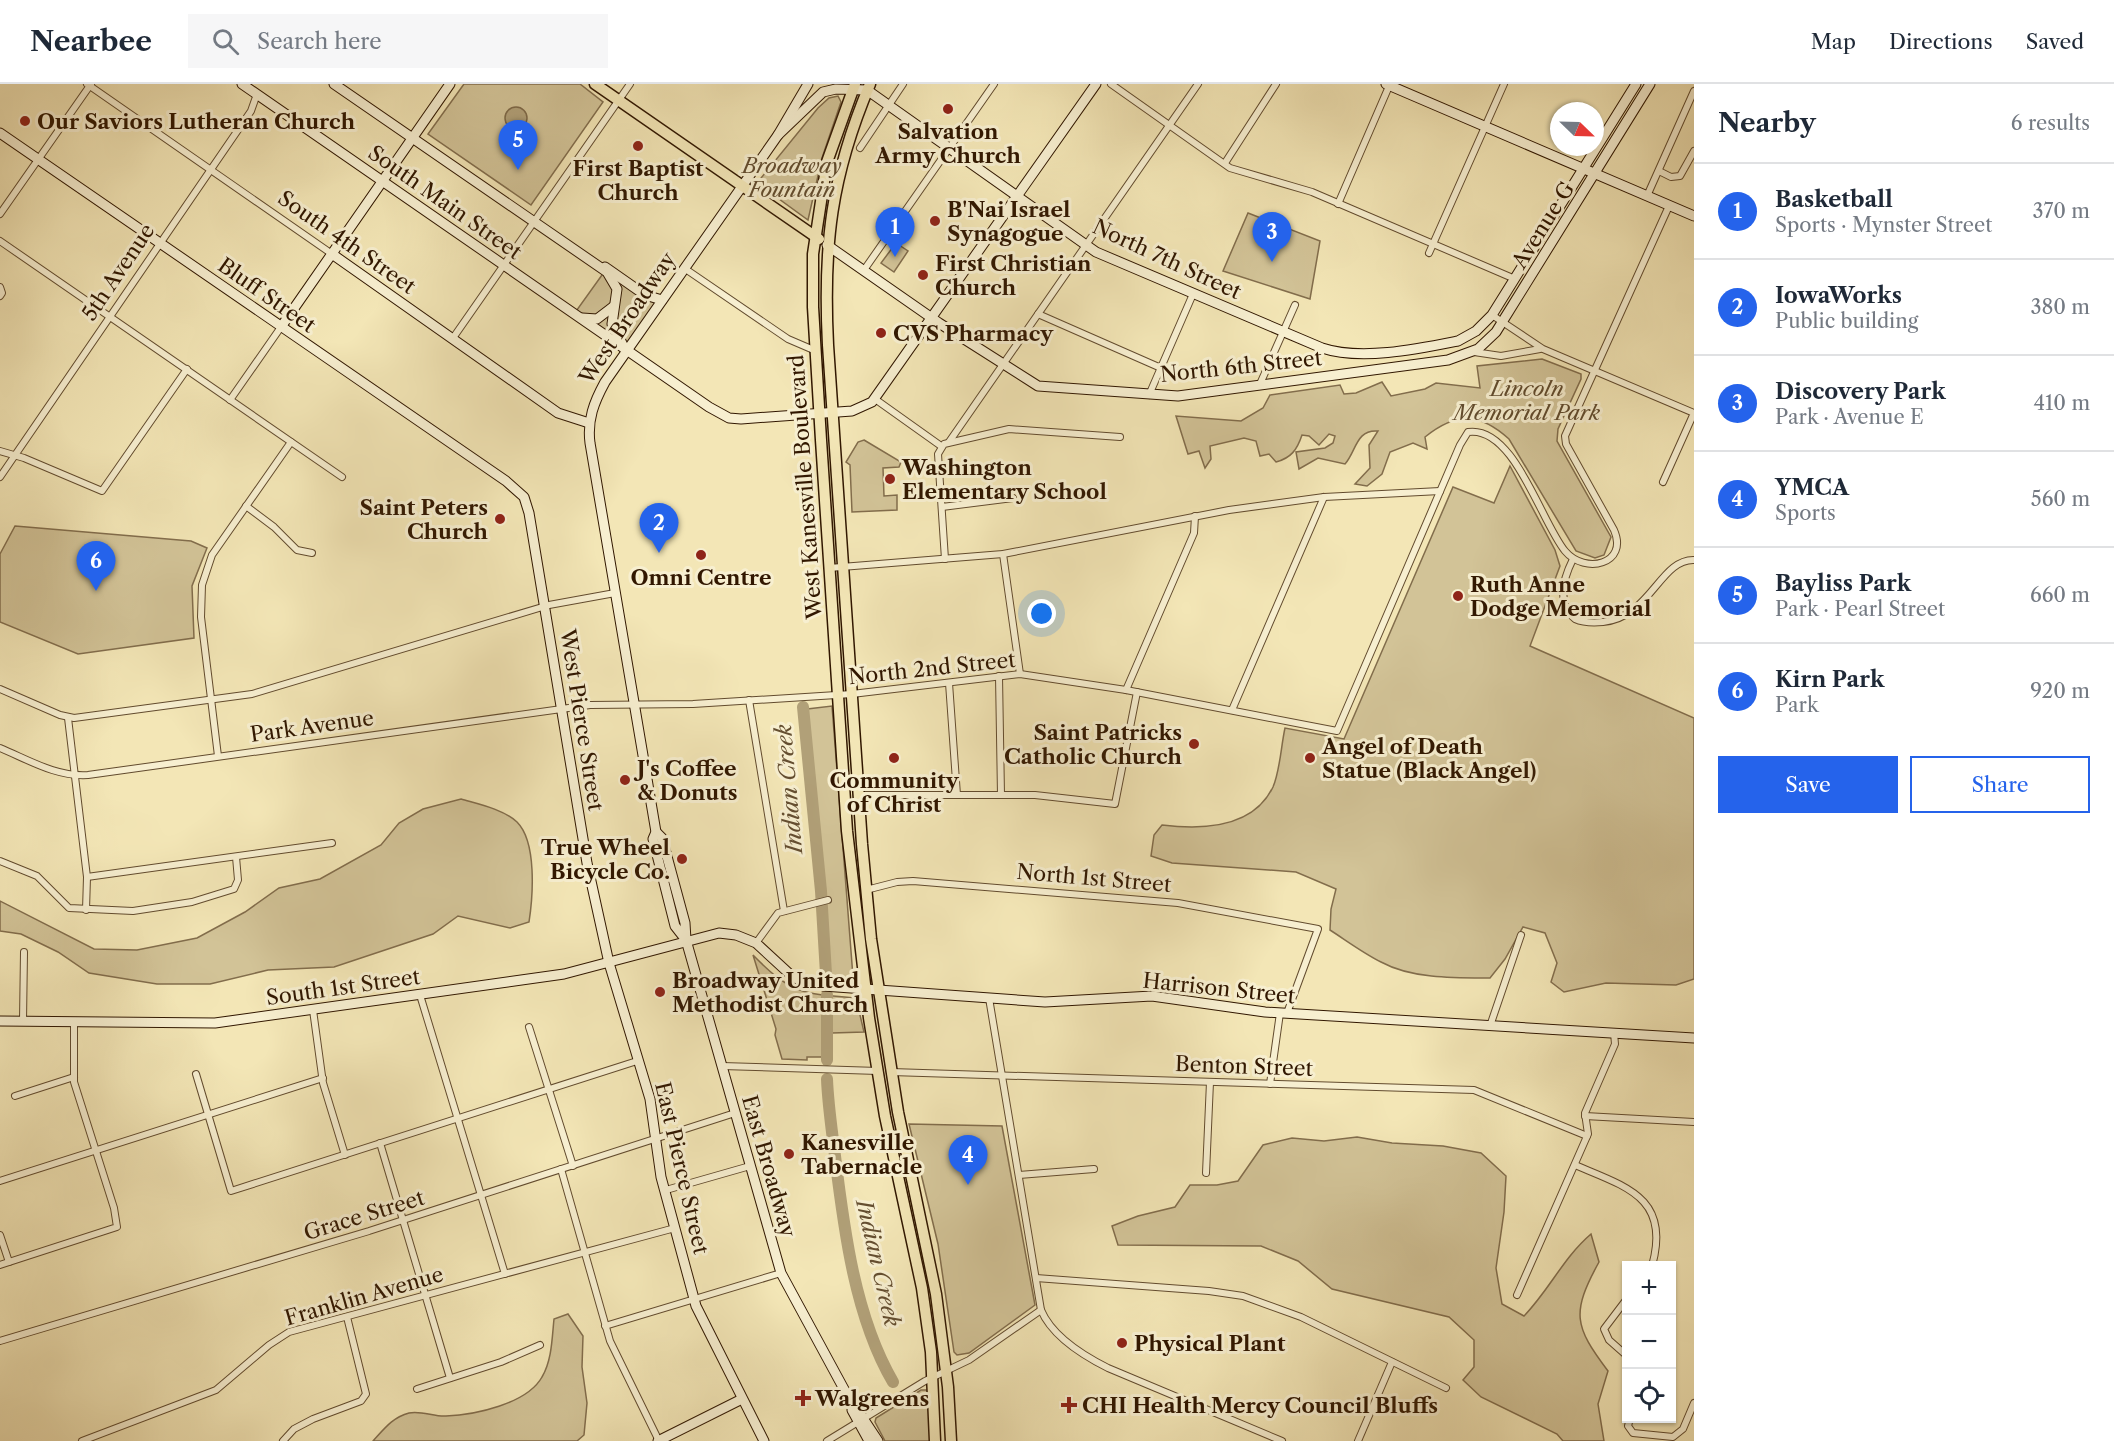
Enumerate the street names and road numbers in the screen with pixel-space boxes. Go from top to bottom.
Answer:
street label: South Main Street [364,140,527,265]
street label: Avenue G [1506,177,1579,274]
street label: South 4th Street [273,185,421,299]
street label: North 7th Street [1089,214,1246,305]
street label: 5th Avenue [76,219,160,325]
street label: West Broadway [573,247,681,390]
street label: Bluff Street [213,252,321,338]
street label: North 6th Street [1159,345,1324,387]
street label: West Kanesville Boulevard [783,354,827,621]
street label: West Pierce Street [555,626,609,813]
street label: North 2nd Street [847,647,1017,689]
street label: Park Avenue [249,705,375,747]
street label: North 1st Street [1016,859,1173,897]
street label: South 1st Street [265,964,422,1010]
street label: Harrison Street [1141,968,1297,1009]
street label: Benton Street [1175,1051,1314,1081]
street label: East Pierce Street [650,1079,714,1257]
street label: East Broadway [737,1092,801,1240]
street label: Grace Street [301,1185,428,1245]
street label: Franklin Avenue [282,1261,446,1331]

